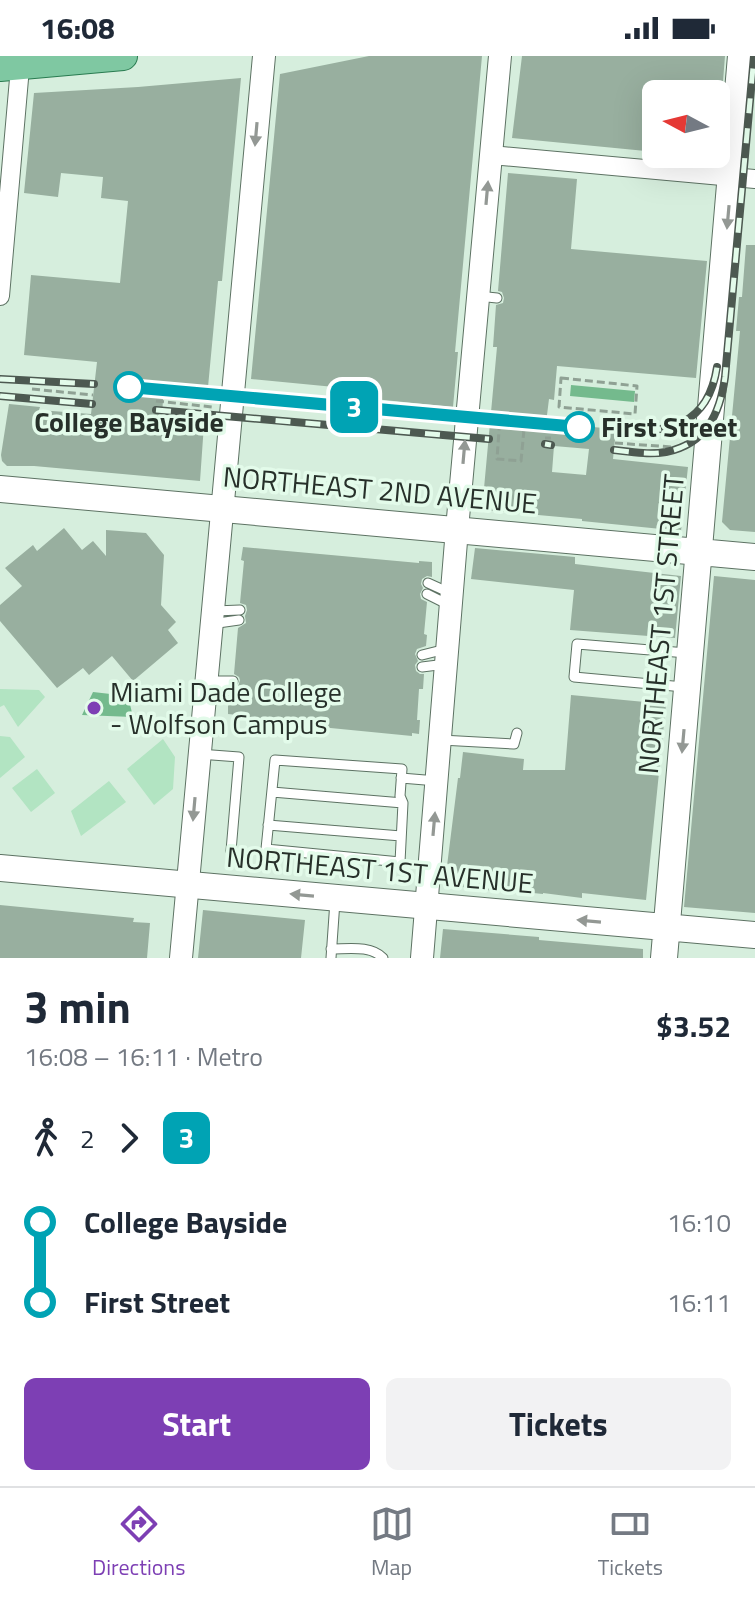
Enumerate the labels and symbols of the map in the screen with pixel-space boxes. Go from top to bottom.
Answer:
north arrow [642,80,730,168]
one-way arrow [250,122,263,147]
one-way arrow [481,180,494,205]
one-way arrow [721,205,734,230]
marker: College Bayside [114,372,144,402]
line badge: 3 [328,381,380,433]
place label: College Bayside [34,400,224,443]
place label: First Street [601,405,738,448]
marker: First Street [564,412,594,442]
one-way arrow [458,439,471,464]
street label: NORTHEAST 2ND AVENUE [221,454,539,525]
street label: NORTHEAST 1ST STREET [626,472,695,776]
place label: Miami Dade College - Wolfson Campus [110,670,342,745]
marker: Miami Dade College - Wolfson Campus [85,699,103,717]
one-way arrow [676,729,689,754]
one-way arrow [187,797,200,822]
one-way arrow [427,812,440,837]
street label: NORTHEAST 1ST AVENUE [225,835,535,904]
one-way arrow [289,888,314,901]
one-way arrow [576,914,601,927]

